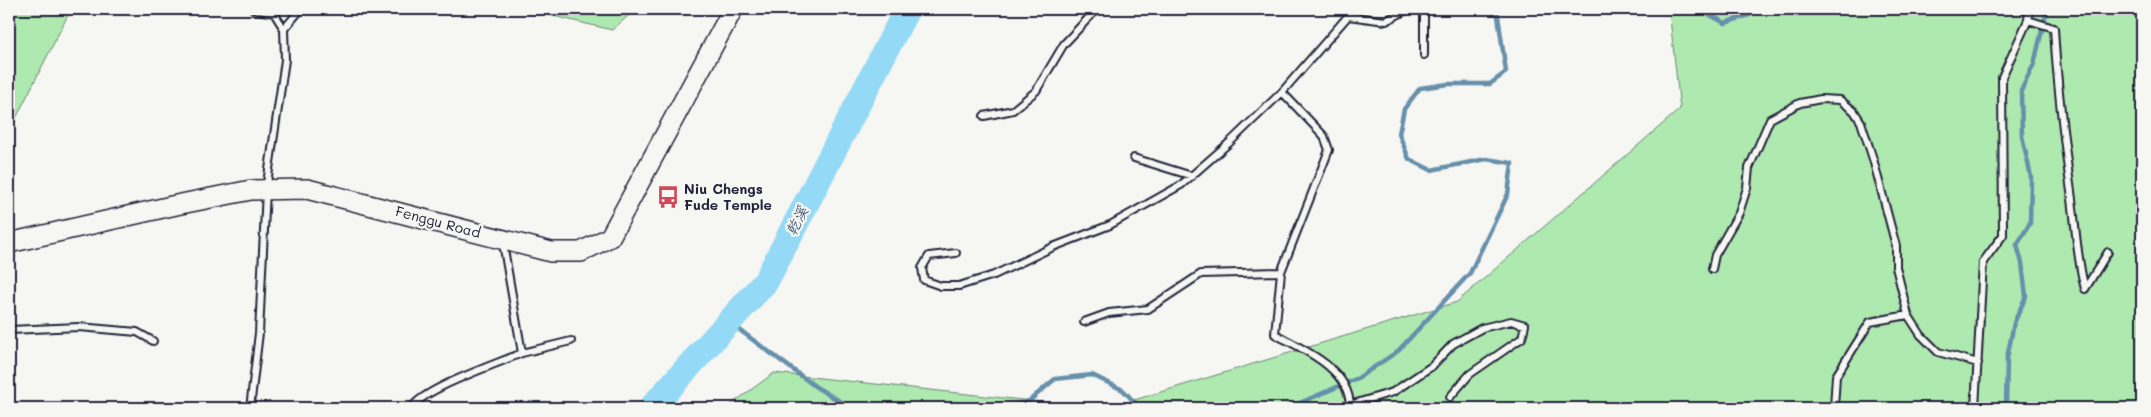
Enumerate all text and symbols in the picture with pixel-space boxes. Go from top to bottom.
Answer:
place label: Niu Chengs Fude Temple [684,179,772,214]
bus stop icon: Niu Chengs Fude Temple [655,184,681,210]
street label: Fenggu Road [393,201,483,242]
water label: 乾溪 [780,202,812,238]

